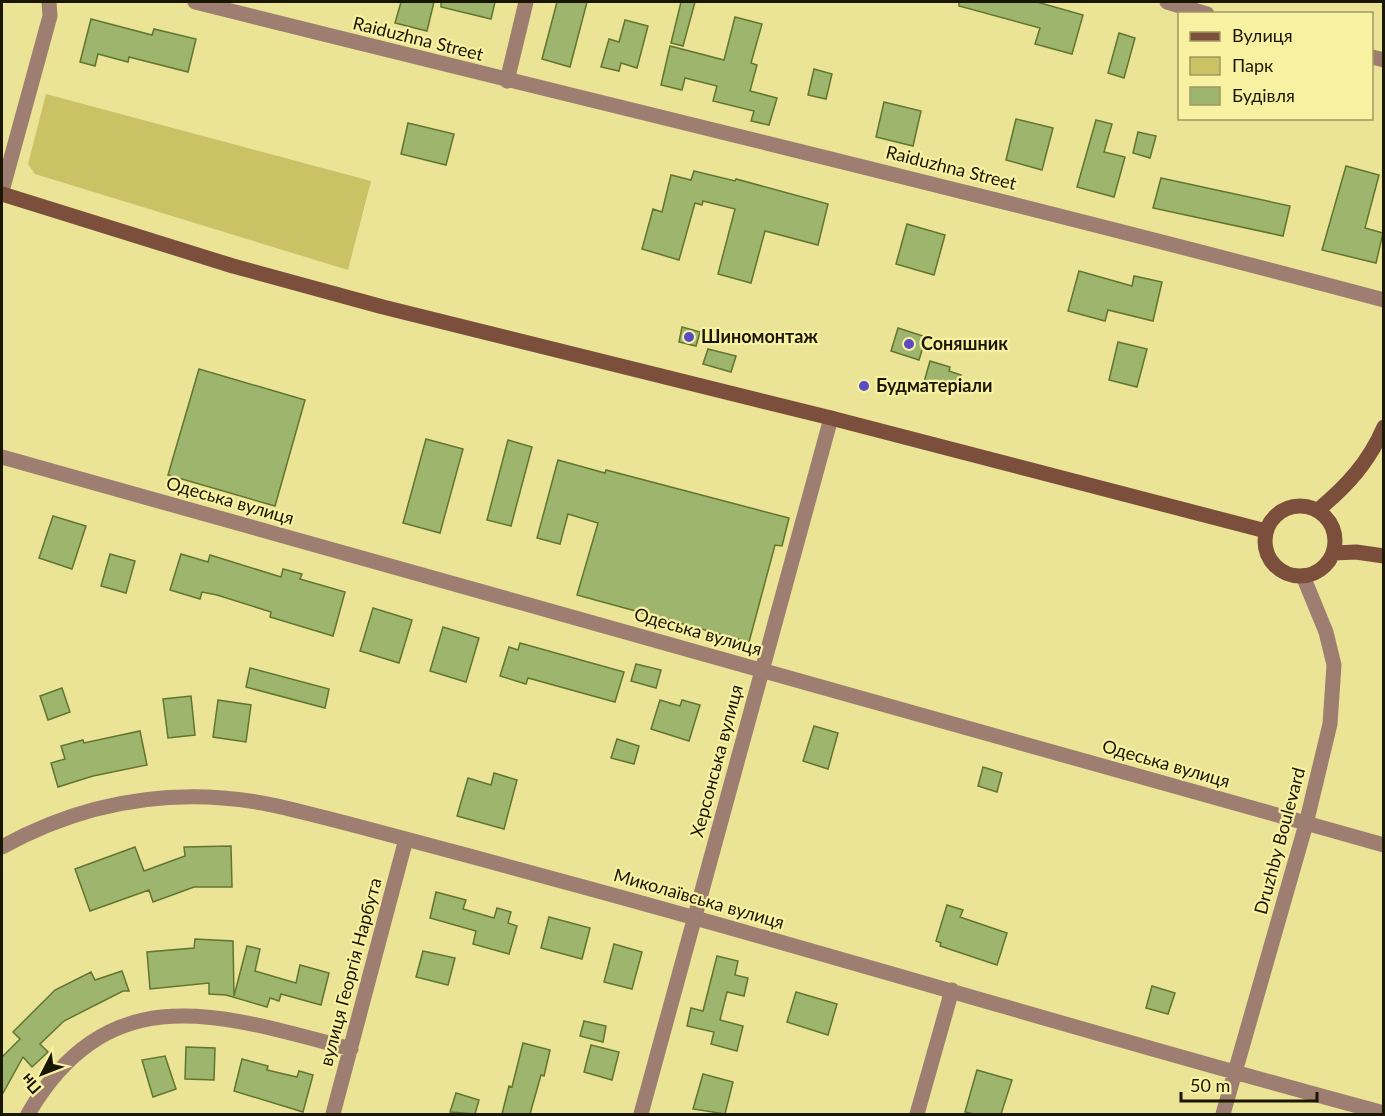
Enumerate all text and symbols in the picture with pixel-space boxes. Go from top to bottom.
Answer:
street label: Raiduzhna Street [351,11,486,65]
legend [1178,12,1373,120]
text: Вулиця [1232,24,1293,46]
text: Парк [1232,54,1274,76]
text: Будівля [1232,84,1295,106]
street label: Raiduzhna Street [884,140,1019,194]
place label: Шиномонтаж [701,325,818,347]
marker: Шиномонтаж [682,330,696,344]
place label: Соняшник [921,332,1008,354]
marker: Соняшник [902,337,916,351]
place label: Будматеріали [876,374,993,396]
marker: Будматеріали [857,379,871,393]
street label: Одеська вулиця [164,471,297,529]
street label: Одеська вулиця [632,602,765,660]
street label: Херсонська вулиця [685,682,747,840]
street label: Одеська вулиця [1100,734,1233,792]
street label: Druzhby Boulevard [1249,765,1309,917]
street label: Миколаївська вулиця [611,863,787,933]
street label: вулиця Георгія Нарбута [314,875,386,1068]
north arrow [12,1044,72,1104]
scale bar [1181,1065,1318,1103]
text: Пн [16,1070,45,1099]
text: 50 m [1190,1074,1230,1096]

